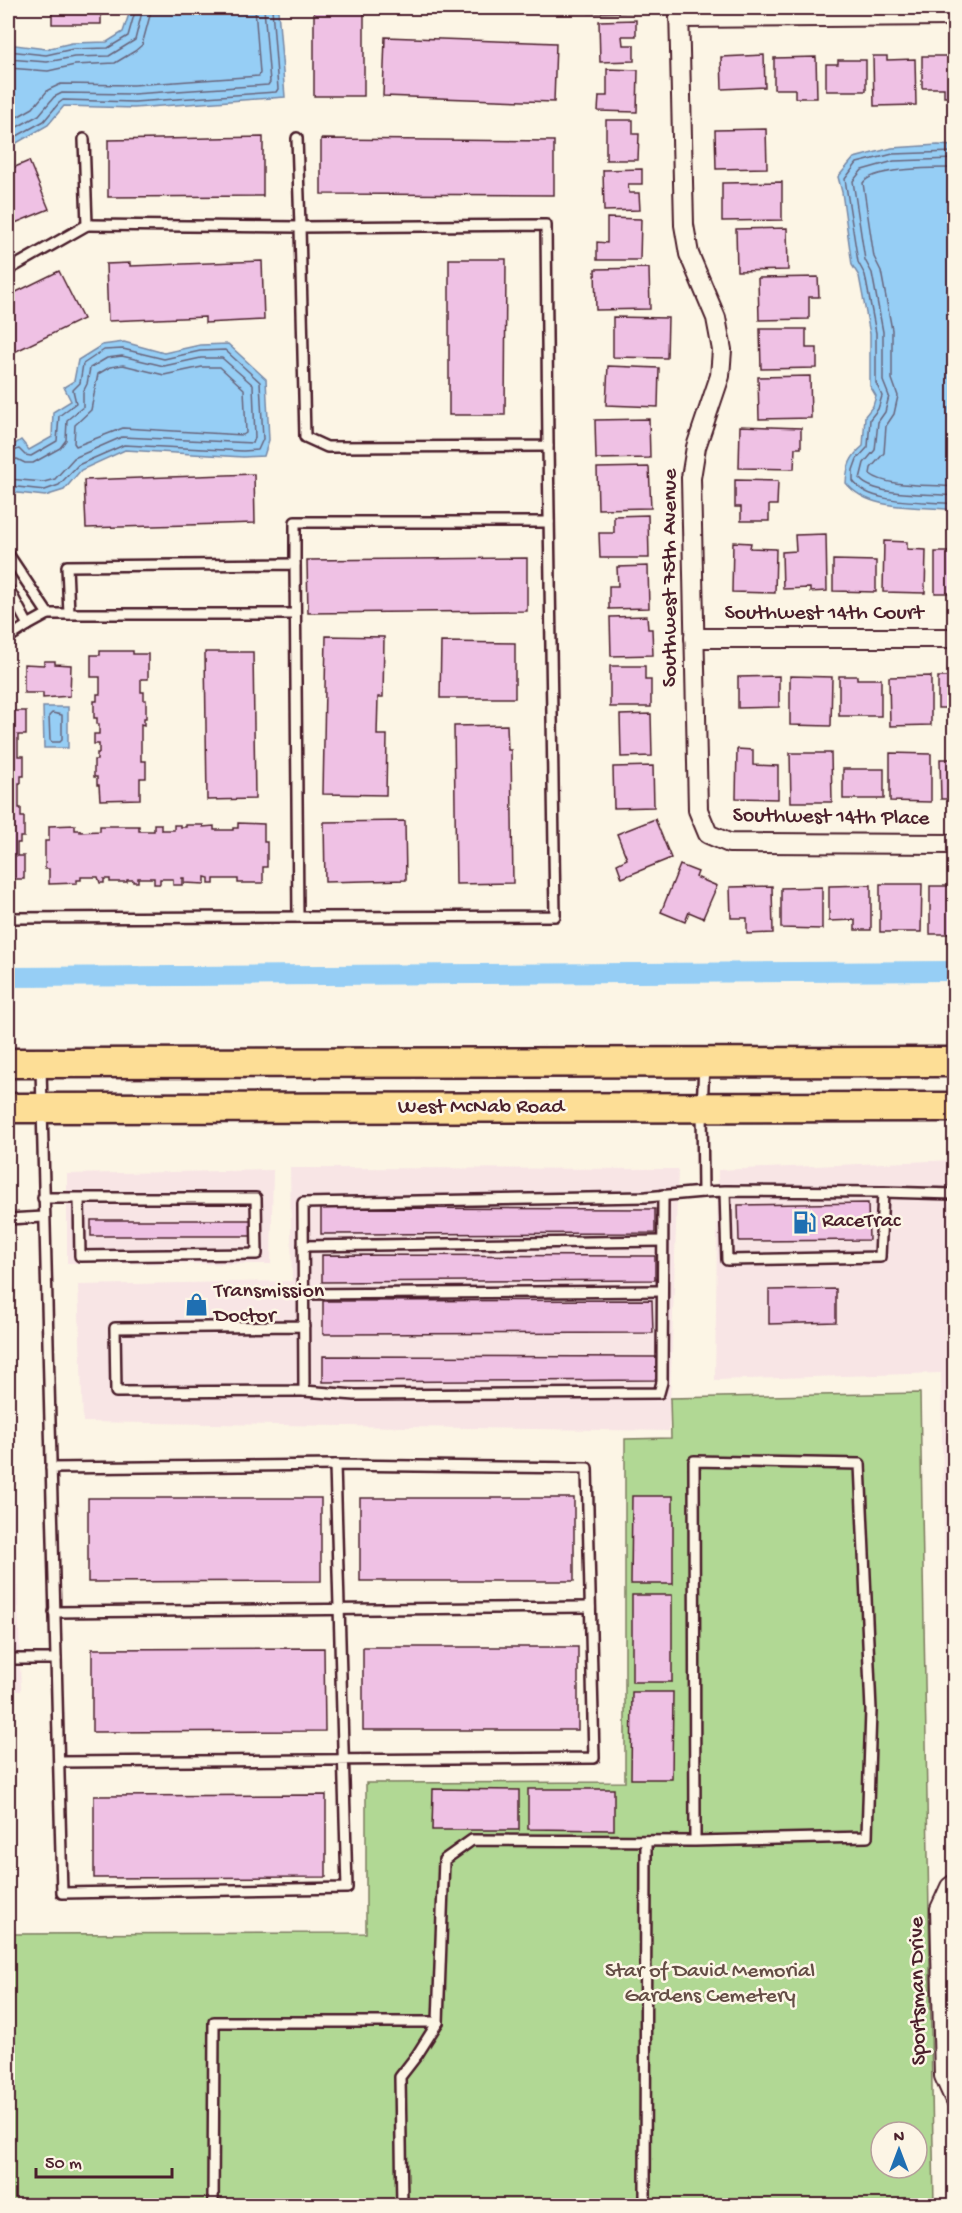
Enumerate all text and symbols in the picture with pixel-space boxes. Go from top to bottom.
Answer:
street label: Southwest 75th Avenue [658,468,684,687]
street label: Southwest 14th Court [724,601,926,627]
street label: Southwest 14th Place [732,803,930,833]
street label: West McNab Road [398,1095,566,1121]
fuel station icon: RaceTrac [791,1209,817,1235]
place label: RaceTrac [822,1209,902,1235]
place label: Transmission Doctor [212,1279,325,1330]
shop icon: Transmission Doctor [183,1292,209,1318]
street label: Sportsman Drive [905,1916,933,2066]
park label: Star of David Memorial Gardens Cemetery [605,1959,815,2010]
north arrow [869,2120,929,2180]
text: N [894,2129,905,2148]
scale bar [36,2141,172,2179]
text: 50 m [45,2154,82,2175]

